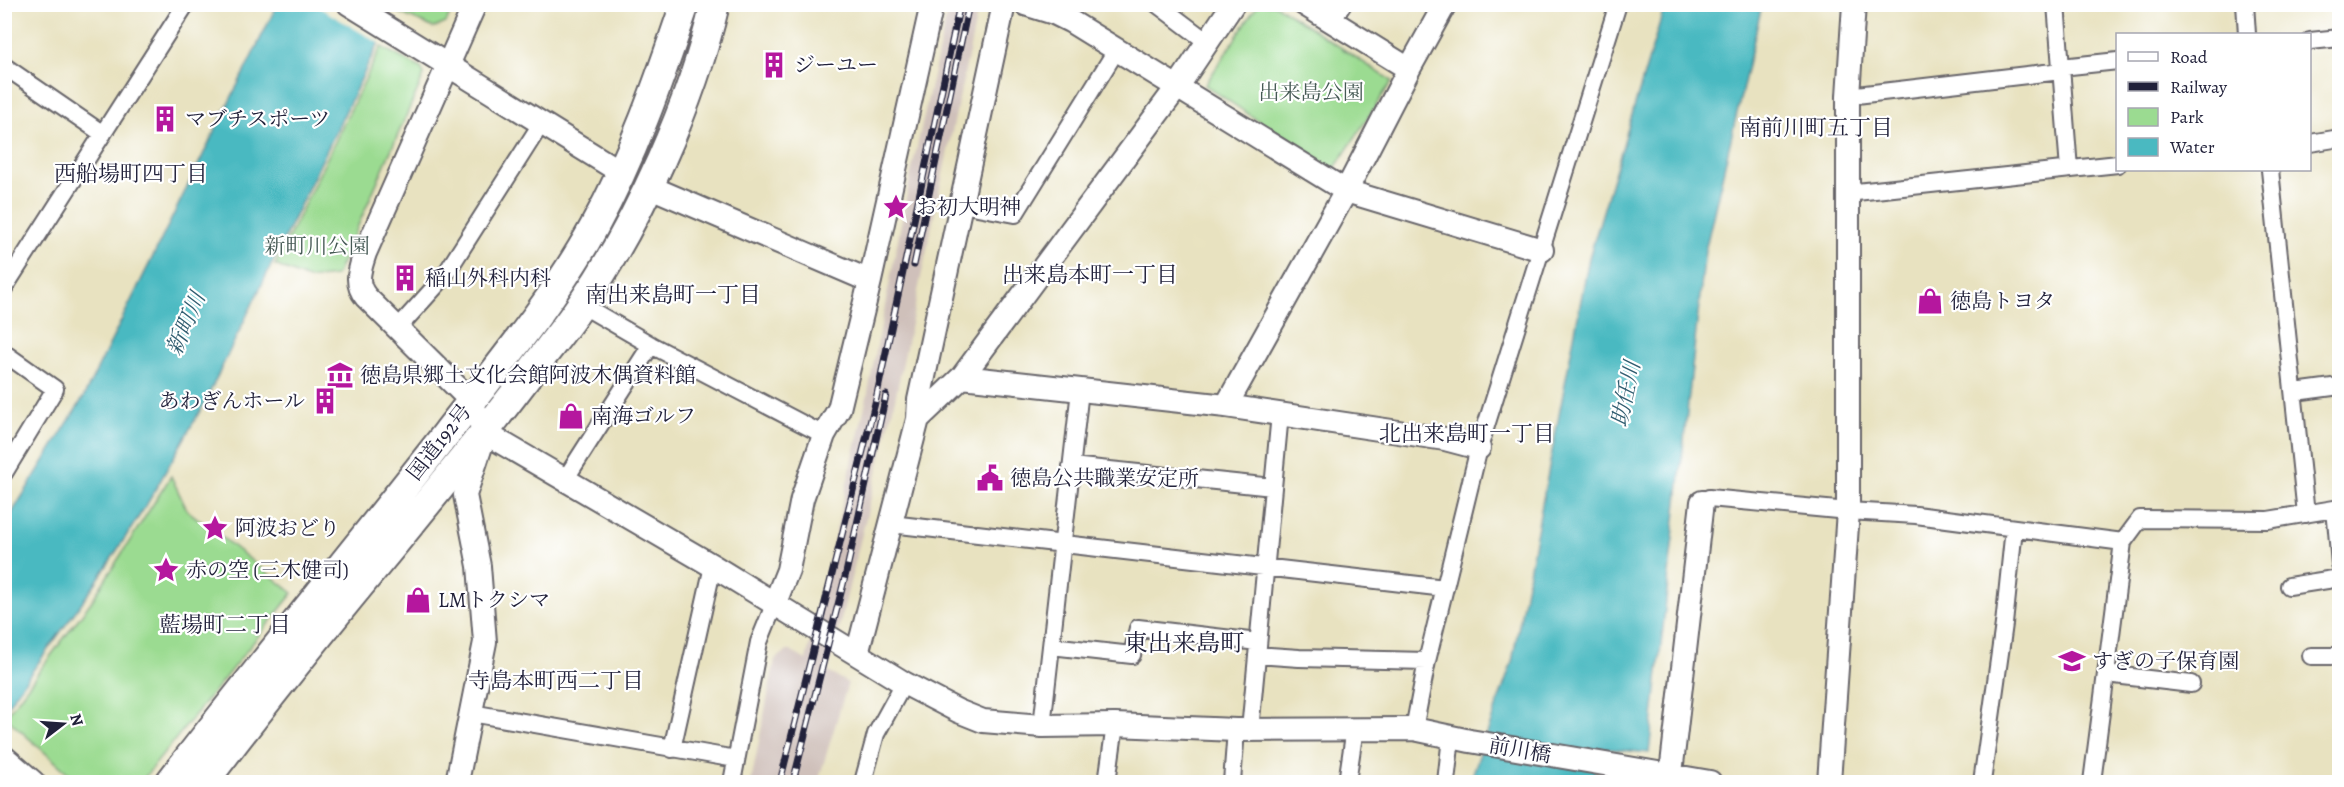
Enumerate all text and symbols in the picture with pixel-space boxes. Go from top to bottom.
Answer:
legend [2116,33,2311,171]
text: Road [2170,45,2208,69]
building icon: ジーユー [759,50,789,80]
place label: ジーユー [794,51,878,79]
text: Railway [2170,75,2228,99]
park label: 出来島公園 [1259,78,1364,106]
building icon: マブチスポーツ [150,104,180,134]
place label: マブチスポーツ [185,105,330,133]
text: Park [2170,105,2204,129]
district label: 南前川町五丁目 [1739,113,1893,143]
text: Water [2169,135,2215,159]
district label: 西船場町四丁目 [54,159,208,189]
place icon: お初大明神 [881,192,911,222]
place label: お初大明神 [916,193,1021,221]
park label: 新町川公園 [265,232,370,260]
district label: 出来島本町一丁目 [1002,260,1178,290]
building icon: 稲山外科内科 [390,263,420,293]
place label: 稲山外科内科 [425,264,551,292]
district label: 南出来島町一丁目 [585,280,761,310]
water label: 新町川 [159,286,213,360]
shop icon: 徳島トヨタ [1915,286,1945,316]
place label: 徳島トヨタ [1950,287,2055,315]
water label: 助任川 [1604,357,1648,429]
museum icon: 徳島県郷土文化会館阿波木偶資料館 [325,360,355,390]
place label: 徳島県郷土文化会館阿波木偶資料館 [360,361,696,389]
building icon: あわぎんホール [310,386,340,416]
place label: あわぎんホール [158,387,305,415]
street label: 国道192号 [400,398,478,486]
shop icon: 南海ゴルフ [556,401,586,431]
place label: 南海ゴルフ [591,402,696,430]
district label: 北出来島町一丁目 [1379,419,1555,449]
public building icon: 徳島公共職業安定所 [975,463,1005,493]
place label: 徳島公共職業安定所 [1010,464,1199,492]
place icon: 阿波おどり [200,513,230,543]
place label: 阿波おどり [235,514,340,542]
place icon: 赤の空 (三木健司) [151,555,181,585]
place label: 赤の空 (三木健司) [186,556,349,584]
shop icon: LMトクシマ [403,585,433,615]
place label: LMトクシマ [438,586,550,614]
district label: 藍場町二丁目 [159,610,291,640]
district label: 東出来島町 [1124,627,1244,659]
school or university icon: すぎの子保育園 [2057,646,2087,676]
place label: すぎの子保育園 [2092,647,2239,675]
district label: 寺島本町西二丁目 [468,666,644,696]
north arrow [33,694,93,754]
text: N [64,711,89,729]
street label: 前川橋 [1487,731,1553,769]

